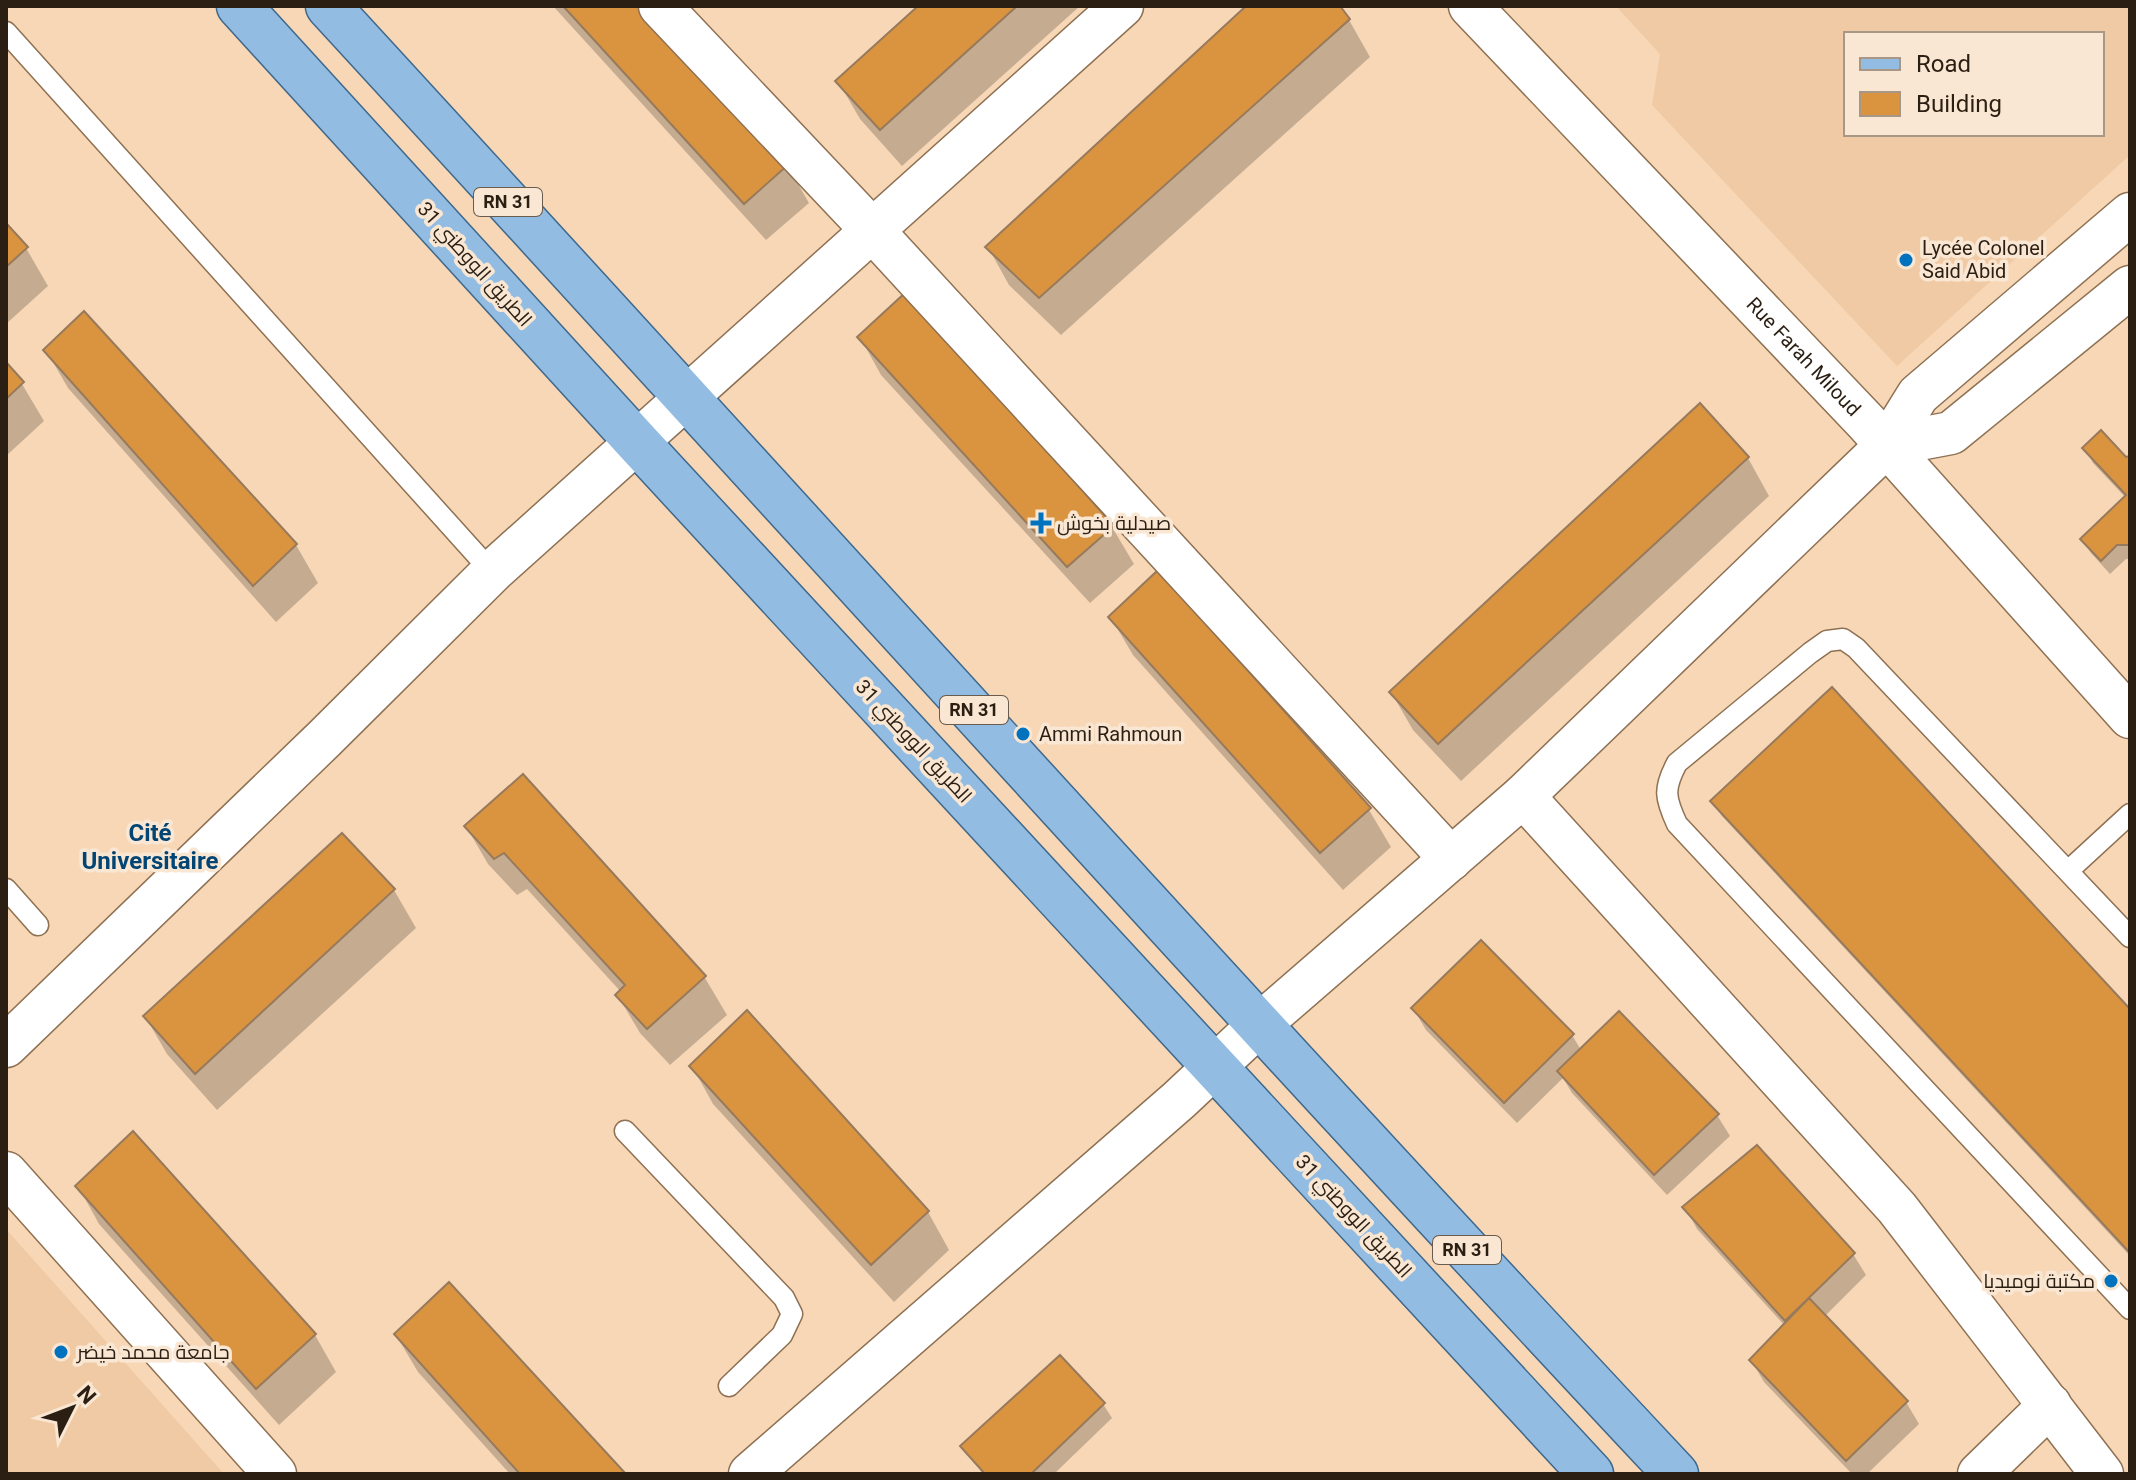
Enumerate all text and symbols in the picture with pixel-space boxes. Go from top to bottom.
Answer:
legend [1844,32,2104,136]
text: Road [1916,50,1971,78]
text: Building [1916,90,2002,118]
road number: RN 31 [474,188,542,216]
street label: الطريق الووطني 31 [410,197,537,334]
place label: Lycée Colonel Said Abid [1922,236,2045,283]
marker: Lycée Colonel Said Abid [1897,251,1915,269]
street label: Rue Farah Miloud [1742,292,1866,421]
place label: صيدلية بخوش [1057,511,1171,536]
marker: صيدلية بخوش [1032,514,1050,532]
street label: الطريق الووطني 31 [848,674,977,810]
road number: RN 31 [940,696,1008,724]
place label: Ammi Rahmoun [1039,722,1182,746]
marker: Ammi Rahmoun [1014,725,1032,743]
district label: Cité Universitaire [82,819,218,875]
street label: الطريق الووطني 31 [1288,1149,1417,1285]
road number: RN 31 [1433,1236,1501,1264]
place label: مكتبة نوميديا [1983,1269,2095,1293]
marker: مكتبة نوميديا [2102,1272,2120,1290]
place label: جامعة محمد خيضر [76,1340,230,1364]
marker: جامعة محمد خيضر [52,1343,70,1361]
north arrow [32,1368,112,1448]
text: N [72,1381,101,1409]

